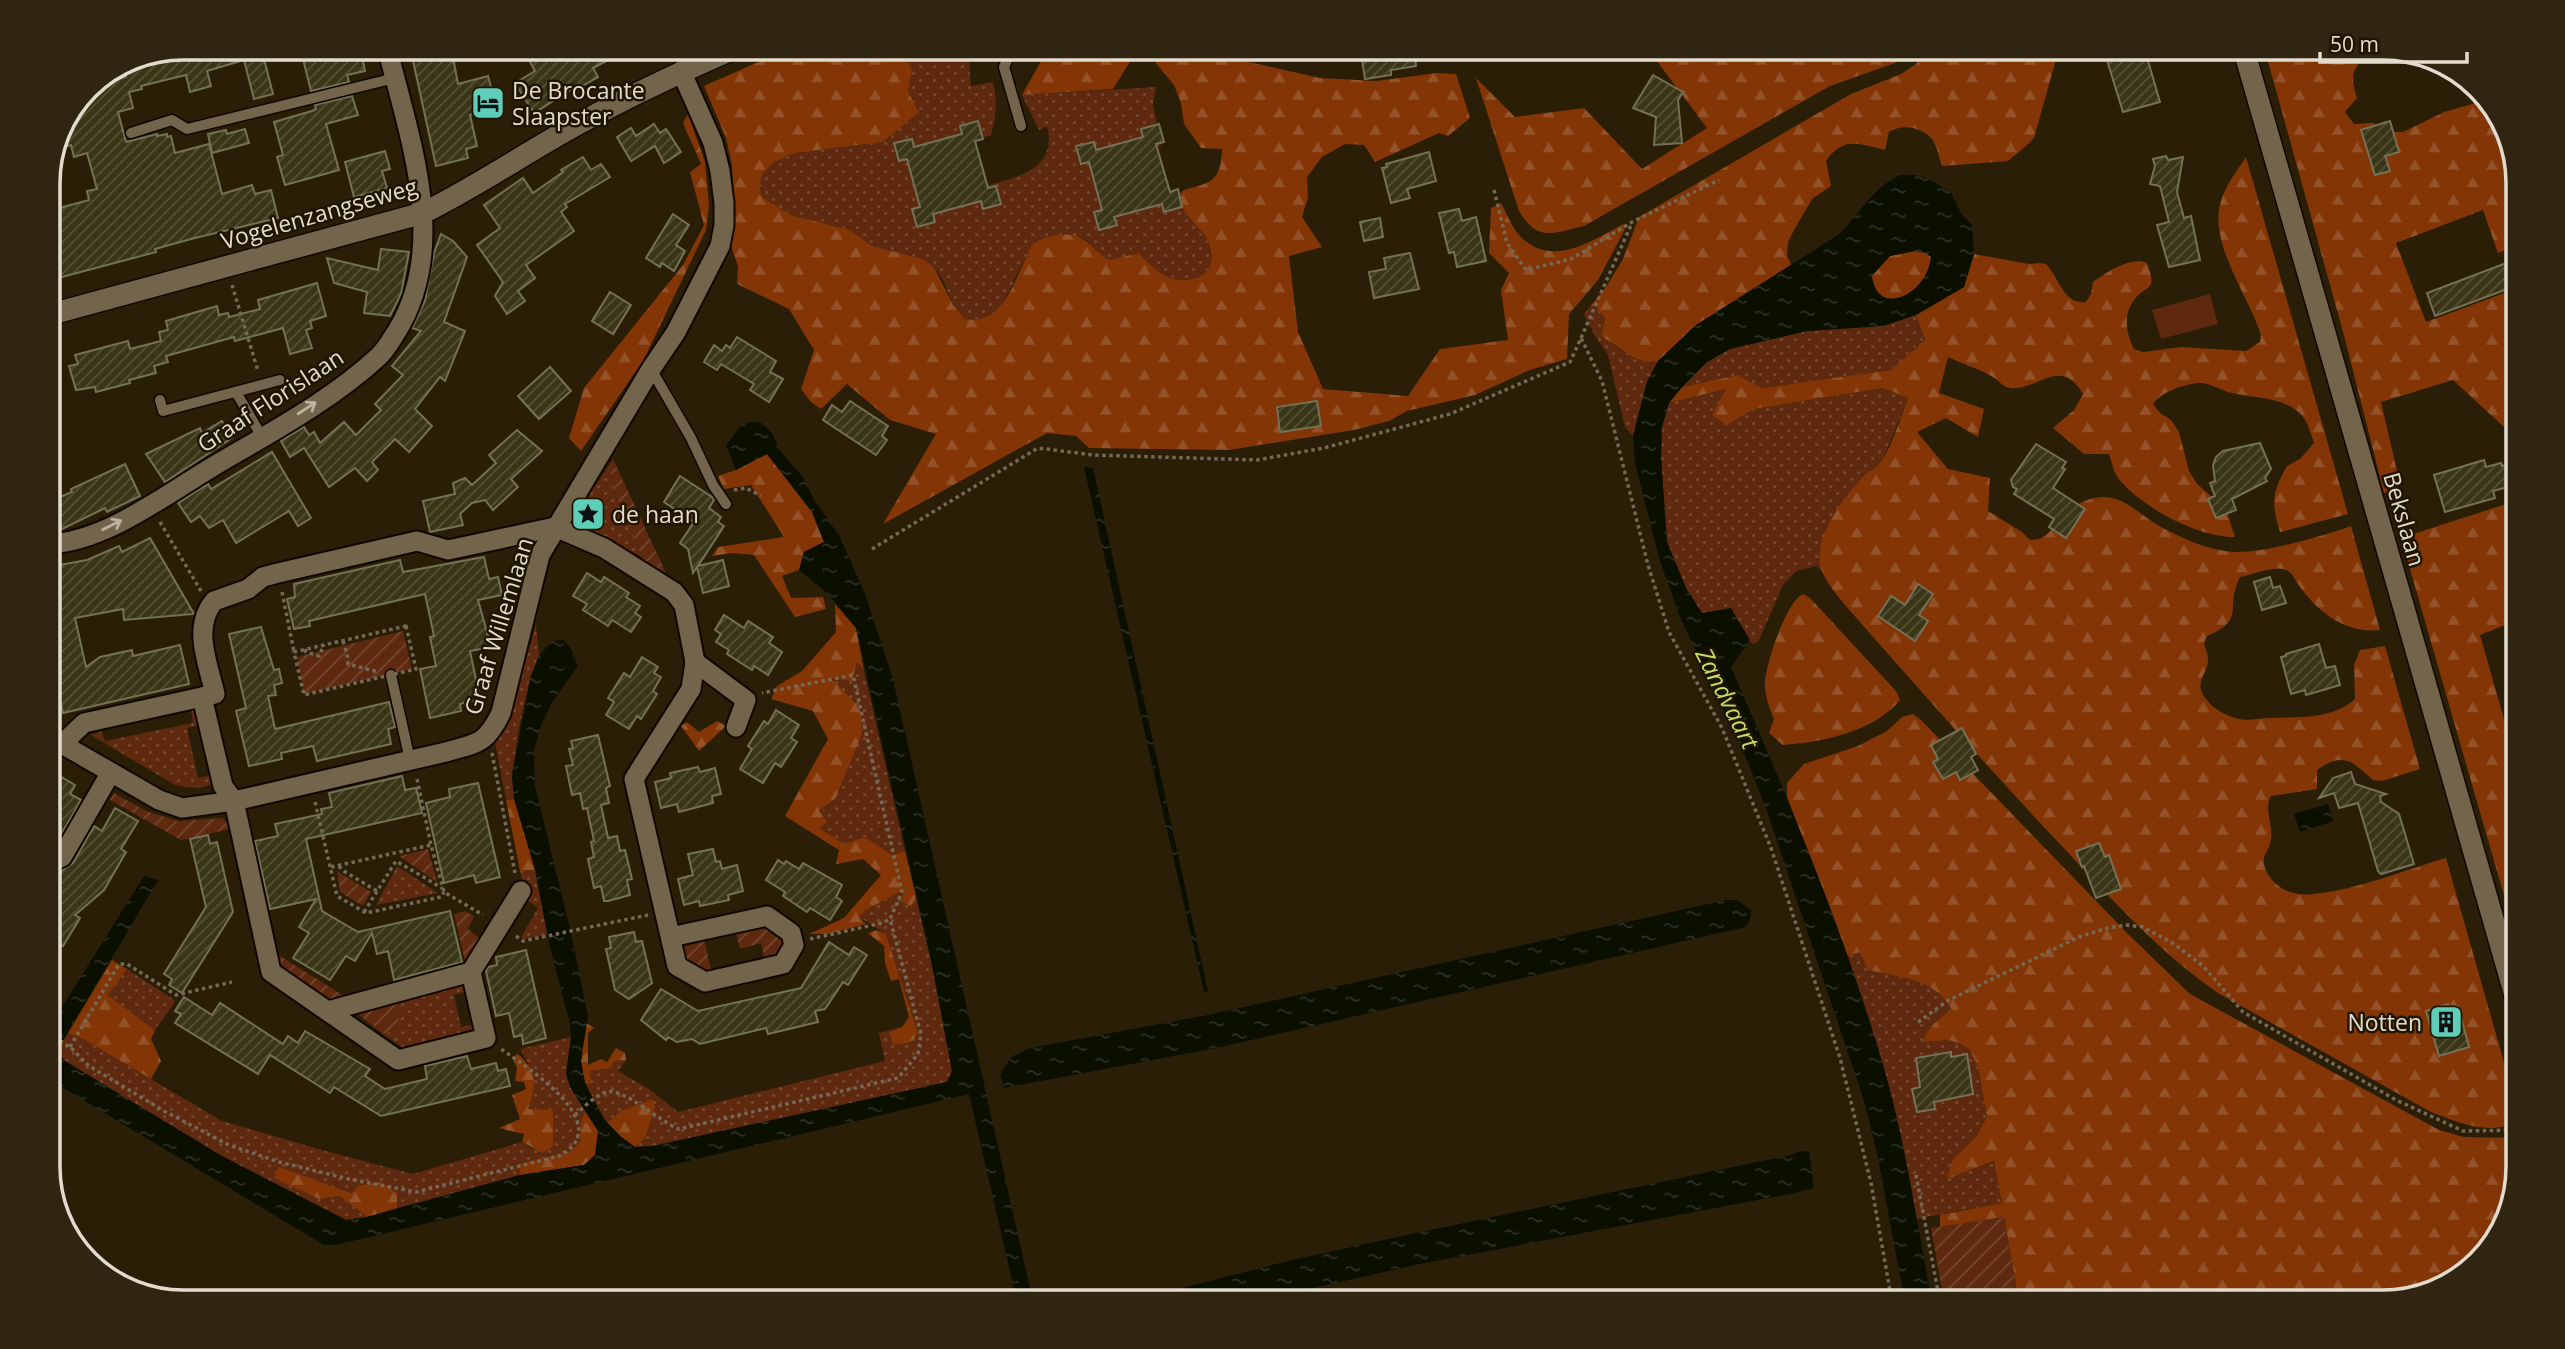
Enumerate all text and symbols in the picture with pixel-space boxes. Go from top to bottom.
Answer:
scale bar [2320,21,2467,65]
text: 50 m [2330,30,2379,58]
place label: De Brocante Slaapster [512,74,645,132]
hotel icon: De Brocante Slaapster [469,84,507,122]
street label: Vogelenzangseweg [217,169,421,256]
street label: Graaf Florislaan [191,341,349,459]
one-way arrow [297,401,316,416]
street label: Bekslaan [2376,468,2434,570]
place icon: de haan [569,495,607,533]
place label: de haan [612,498,699,530]
one-way arrow [101,518,122,531]
street label: Graaf Willemlaan [456,533,540,719]
water label: Zandvaart [1688,641,1768,755]
building icon: Notten [2427,1003,2465,1041]
place label: Notten [2347,1006,2422,1038]

